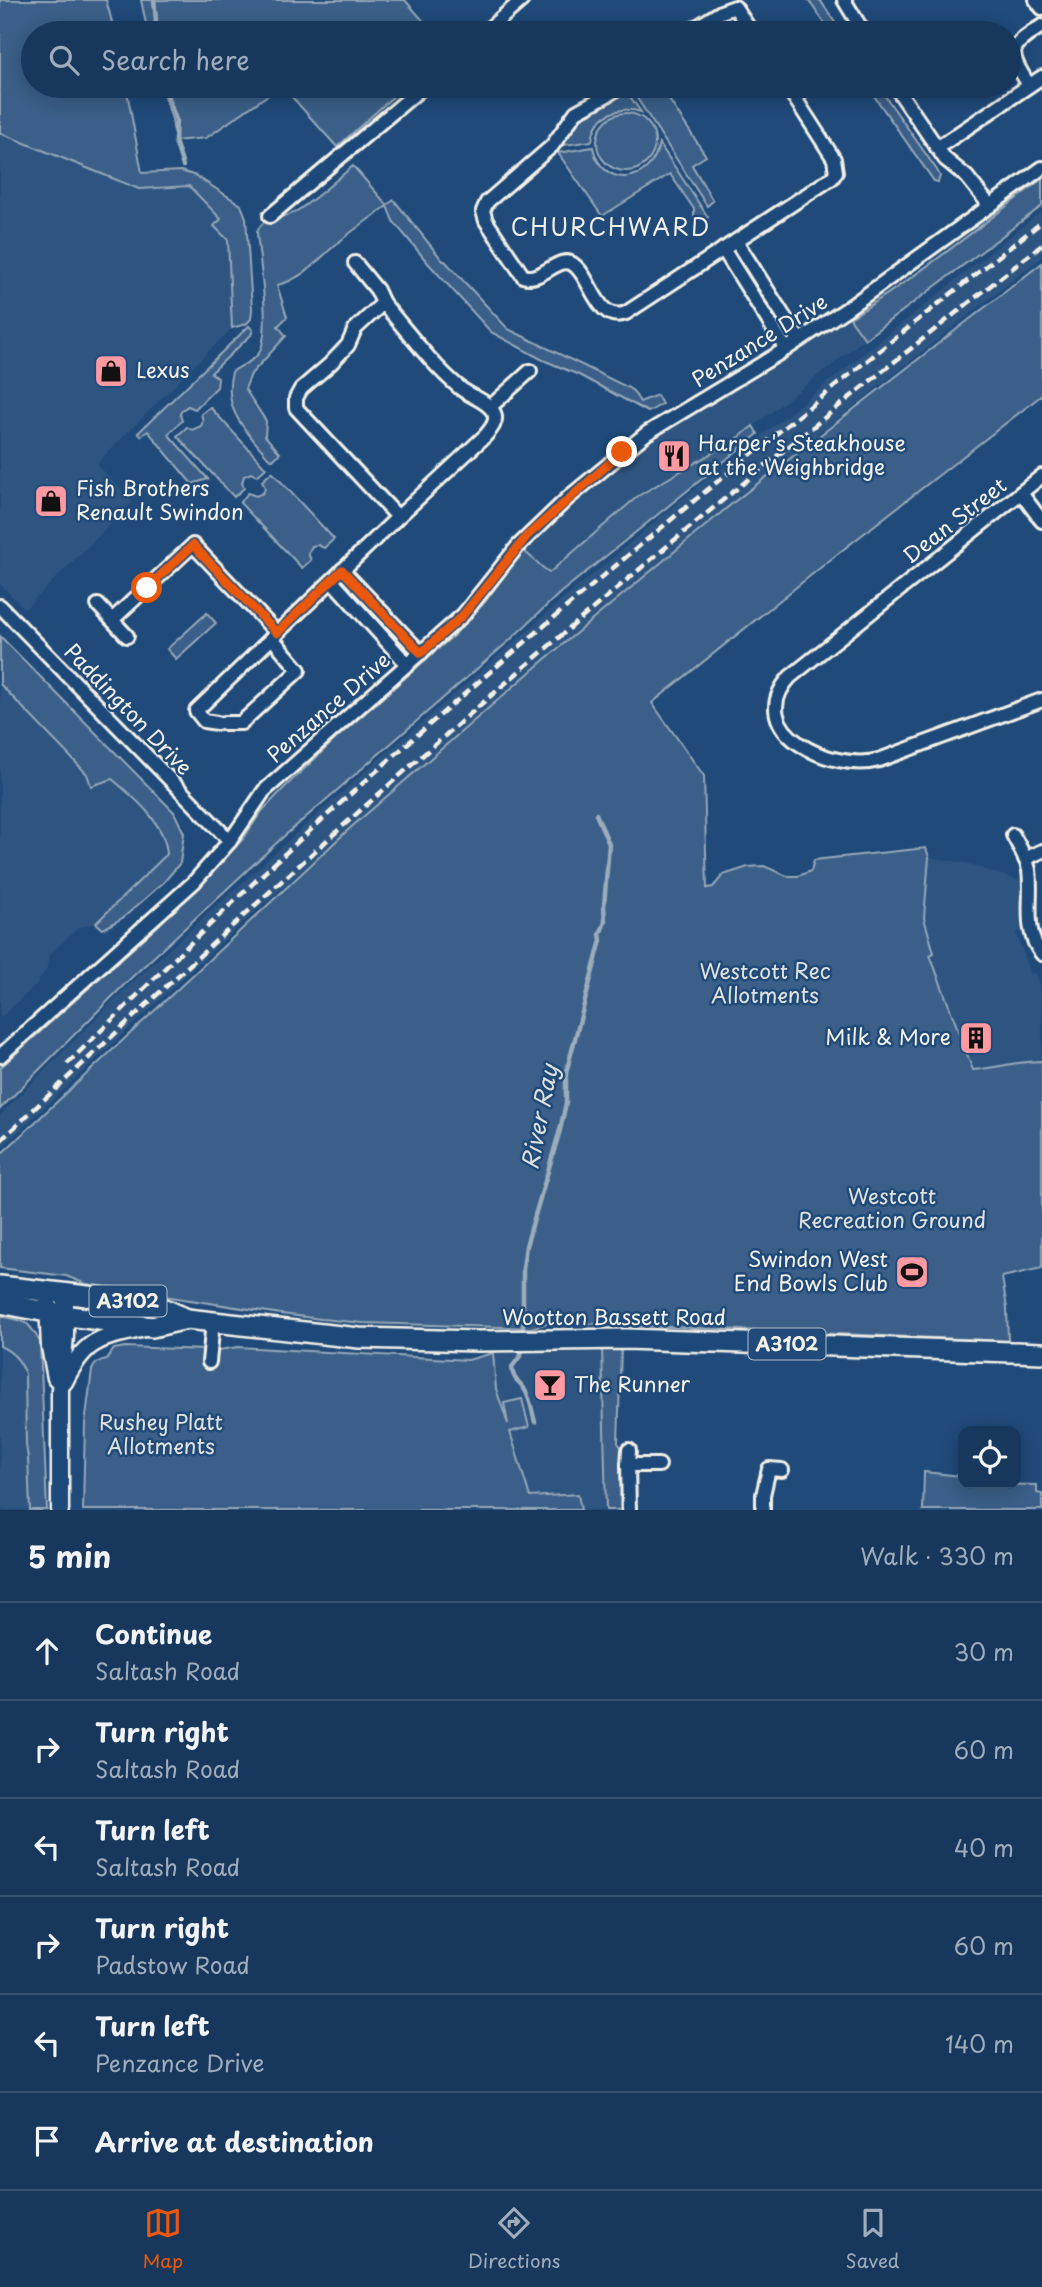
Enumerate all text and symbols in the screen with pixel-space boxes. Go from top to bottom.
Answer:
search box [21,21,1021,98]
text: Search here [101,40,250,79]
icon: search [45,41,83,79]
district label: CHURCHWARD [511,209,711,244]
street label: Penzance Drive [685,285,833,394]
shop icon: Lexus [92,352,130,390]
place label: Lexus [136,353,190,385]
place label: Harper's Steakhouse at the Weighbridge [698,426,906,482]
route end [606,436,637,467]
restaurant icon: Harper's Steakhouse at the Weighbridge [655,437,693,475]
street label: Dean Street [895,469,1012,570]
place label: Fish Brothers Renault Swindon [76,471,244,527]
shop icon: Fish Brothers Renault Swindon [32,482,70,520]
route start [131,572,162,603]
street label: Paddington Drive [58,635,201,782]
street label: Penzance Drive [259,644,397,769]
park label: Westcott Rec Allotments [699,954,831,1010]
building icon: Milk & More [957,1019,995,1057]
place label: Milk & More [825,1020,951,1052]
water label: River Ray [511,1059,566,1172]
park label: Westcott Recreation Ground [798,1179,986,1235]
place label: Swindon West End Bowls Club [734,1242,888,1298]
sports icon: Swindon West End Bowls Club [893,1253,931,1291]
road number: A3102 [90,1286,166,1316]
street label: Wootton Bassett Road [502,1300,726,1332]
road number: A3102 [748,1328,826,1360]
bar icon: The Runner [531,1366,569,1404]
place label: The Runner [574,1367,690,1399]
park label: Rushey Platt Allotments [99,1405,223,1461]
map controls [958,1426,1021,1489]
button: locate [958,1426,1021,1489]
text: 5 min [28,1533,111,1578]
text: Walk · 330 m [860,1538,1014,1573]
text: Continue [95,1614,212,1653]
icon: ahead [28,1632,66,1670]
text: 30 m [953,1634,1014,1669]
text: Saltash Road [95,1653,240,1688]
text: Turn right [95,1712,229,1751]
icon: right [28,1730,66,1768]
text: 60 m [954,1732,1014,1767]
text: Saltash Road [95,1751,240,1786]
text: Turn left [95,1810,210,1849]
icon: left [28,1828,66,1866]
text: 40 m [954,1830,1014,1865]
text: Saltash Road [95,1849,240,1884]
text: Turn right [95,1908,229,1947]
icon: right [28,1926,66,1964]
text: 60 m [954,1928,1014,1963]
text: Padstow Road [95,1947,250,1982]
text: Turn left [95,2006,210,2045]
icon: left [28,2024,66,2062]
text: 140 m [945,2026,1014,2061]
text: Penzance Drive [95,2045,264,2080]
icon: arrive [28,2122,66,2160]
text: Arrive at destination [95,2122,374,2161]
tab: Map [143,2204,183,2274]
tab: Directions [468,2204,561,2274]
tab: Saved [846,2204,899,2274]

